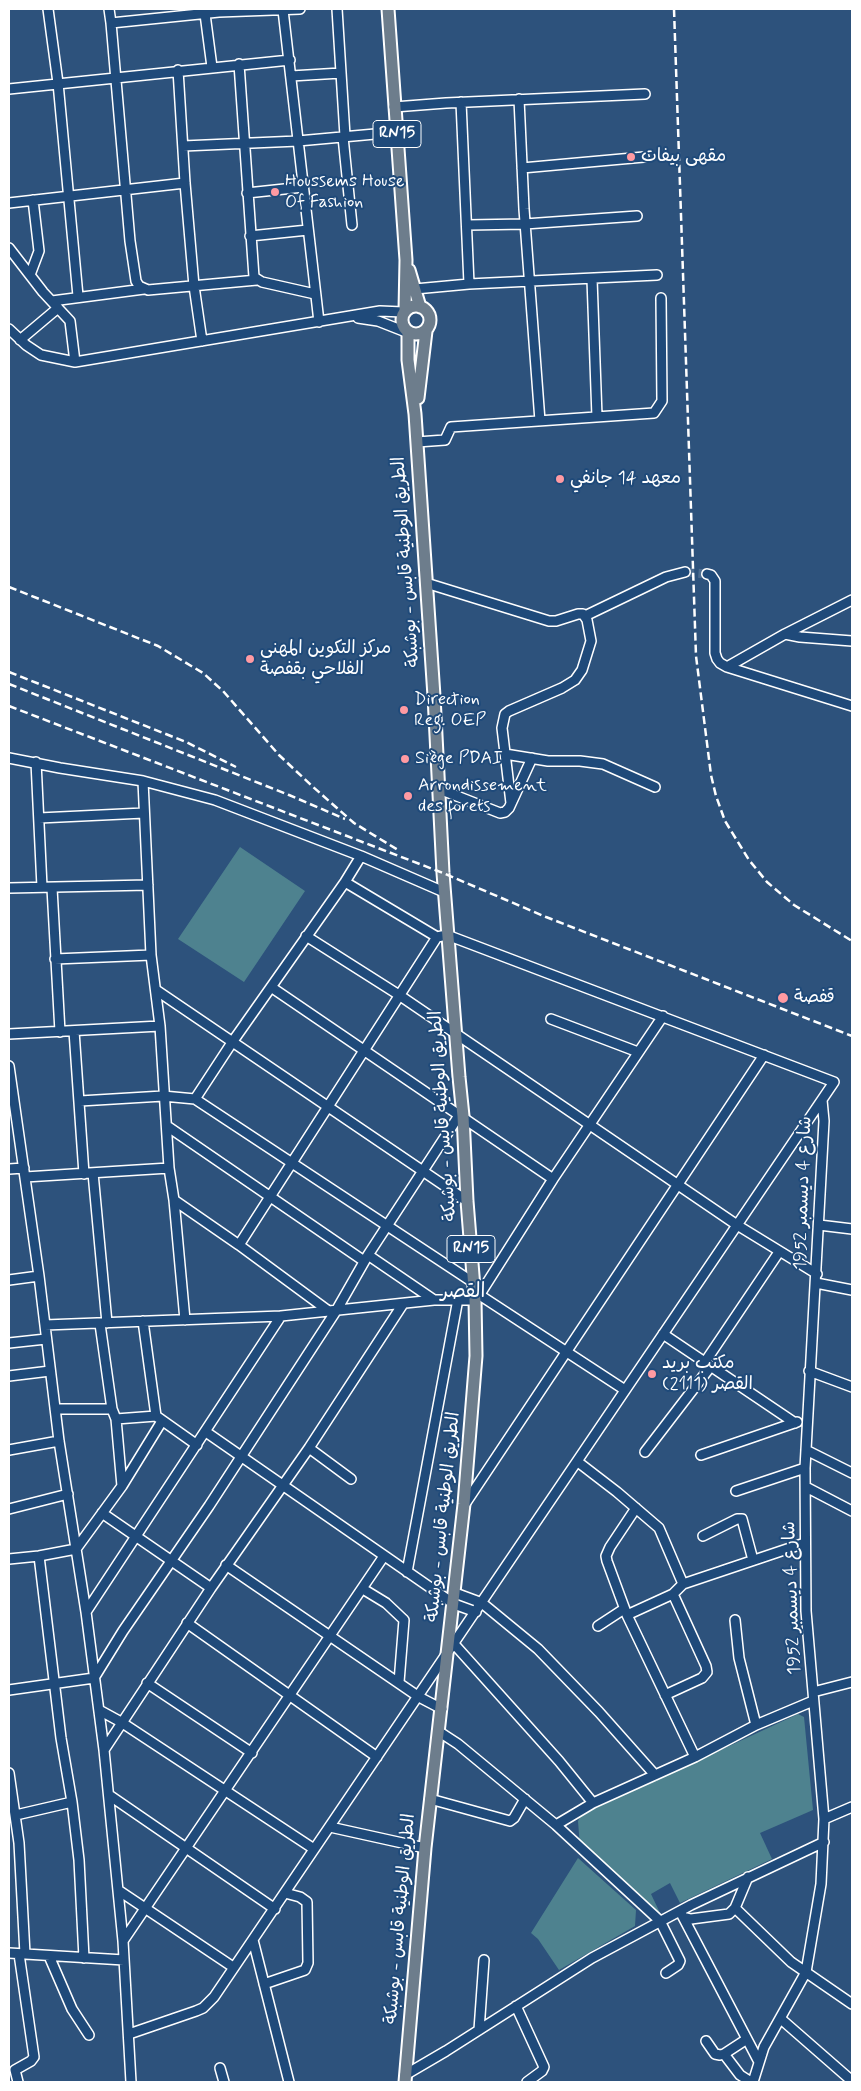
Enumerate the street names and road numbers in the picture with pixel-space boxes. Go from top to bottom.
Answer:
road number: RN15 [373,120,421,148]
street label: الطريق الوطنية قابس - بوشبكة [389,456,425,668]
street label: الطريق الوطنية قابس - بوشبكة [426,1010,462,1222]
street label: شارع 4 ديسمبر 1952 [791,1116,817,1270]
road number: RN15 [447,1236,495,1262]
street label: الطريق الوطنية قابس - بوشبكة [422,1411,466,1623]
street label: شارع 4 ديسمبر 1952 [780,1521,806,1675]
street label: الطريق الوطنية قابس - بوشبكة [381,1813,421,2025]

